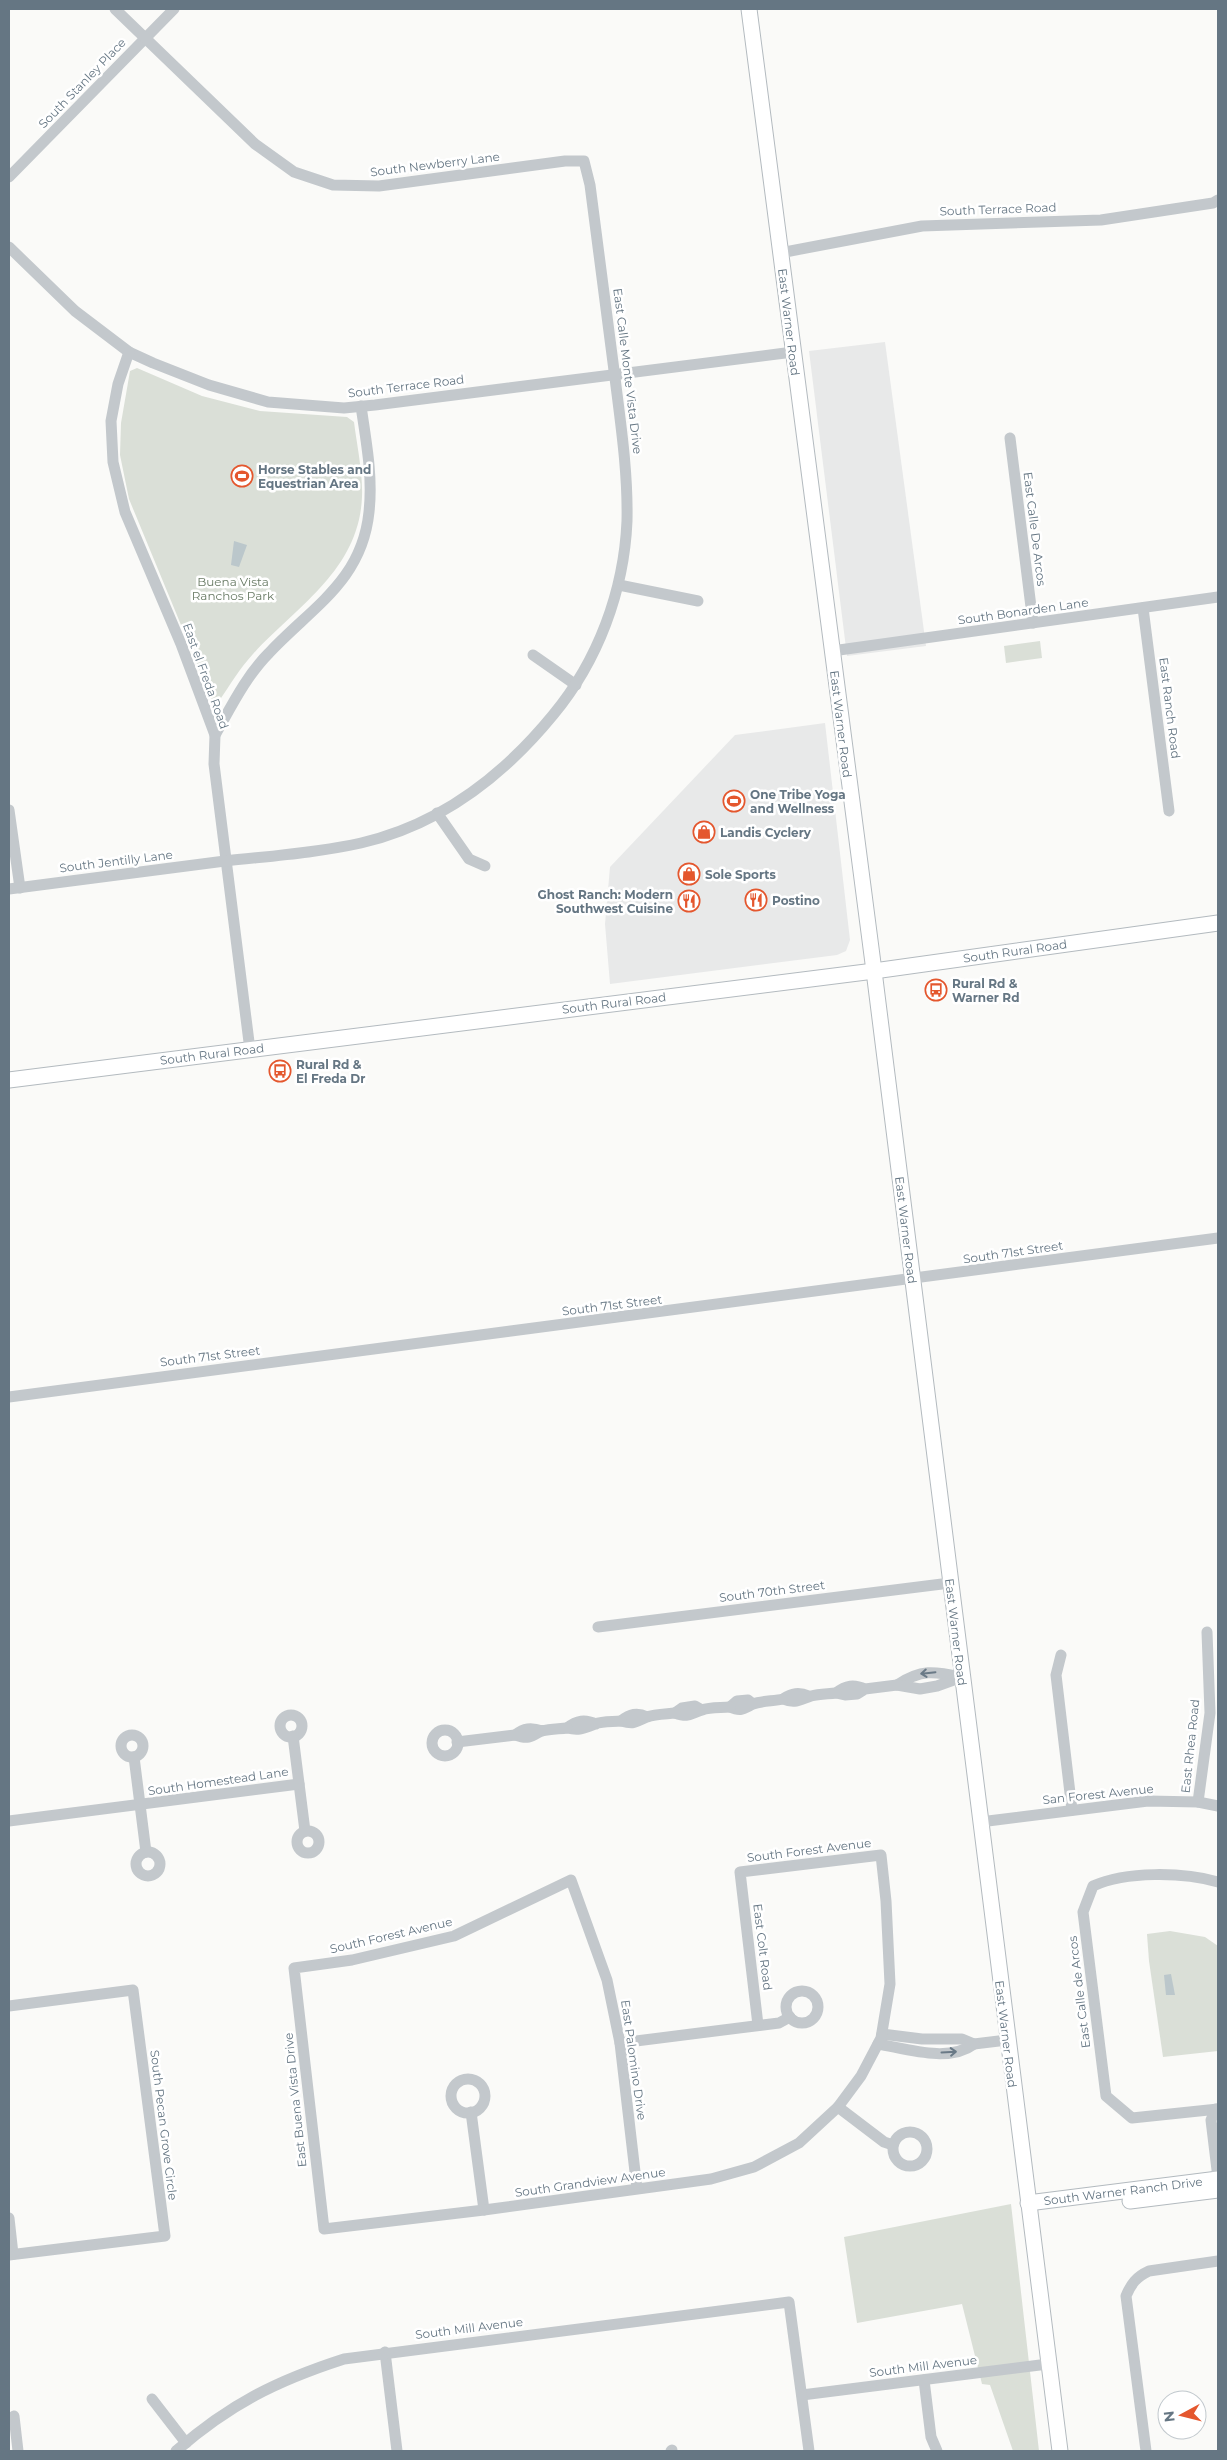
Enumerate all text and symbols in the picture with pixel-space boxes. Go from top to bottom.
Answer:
street label: South Stanley Place [35,35,129,131]
street label: South Newberry Lane [369,149,501,179]
street label: South Terrace Road [939,199,1057,219]
street label: East Warner Road [775,267,803,377]
street label: East Calle Monte Vista Drive [610,287,646,455]
street label: South Terrace Road [347,371,465,401]
place label: Horse Stables and Equestrian Area [258,462,371,491]
sports icon: Horse Stables and Equestrian Area [230,464,254,488]
street label: East Calle De Arcos [1021,471,1049,587]
park label: Buena Vista Ranchos Park [192,574,275,603]
street label: South Bonarden Lane [957,594,1089,628]
street label: East el Freda Road [180,621,232,731]
street label: East Ranch Road [1156,656,1184,760]
street label: East Warner Road [827,669,855,779]
place label: One Tribe Yoga and Wellness [750,787,846,816]
sports icon: One Tribe Yoga and Wellness [722,789,746,813]
shop icon: Landis Cyclery [692,820,716,844]
place label: Landis Cyclery [720,825,812,840]
street label: South Jentilly Lane [58,847,174,875]
shop icon: Sole Sports [677,862,701,886]
place label: Sole Sports [705,867,776,882]
place label: Ghost Ranch: Modern Southwest Cuisine [538,887,673,916]
restaurant icon: Postino [744,888,768,912]
restaurant icon: Ghost Ranch: Modern Southwest Cuisine [677,889,701,913]
place label: Postino [772,893,820,908]
street label: South Rural Road [962,936,1068,966]
place label: Rural Rd & Warner Rd [952,976,1019,1005]
bus stop icon: Rural Rd & Warner Rd [924,978,948,1002]
street label: South Rural Road [561,989,667,1017]
street label: South Rural Road [159,1040,265,1068]
place label: Rural Rd & El Freda Dr [296,1057,365,1086]
bus stop icon: Rural Rd & El Freda Dr [268,1059,292,1083]
street label: East Warner Road [892,1175,920,1285]
street label: South 71st Street [962,1238,1064,1266]
street label: South 71st Street [561,1291,663,1319]
street label: South 71st Street [159,1342,261,1370]
street label: South 70th Street [718,1577,826,1605]
street label: East Warner Road [942,1577,970,1687]
one-way arrow [921,1668,937,1678]
street label: East Rhea Road [1178,1698,1202,1794]
street label: South Homestead Lane [147,1764,289,1798]
street label: San Forest Avenue [1042,1781,1154,1807]
street label: South Forest Avenue [746,1835,872,1865]
street label: East Colt Road [750,1903,776,1991]
street label: South Forest Avenue [328,1914,454,1956]
street label: East Calle de Arcos [1065,1935,1093,2049]
street label: East Warner Road [992,1979,1020,2089]
street label: East Palomino Drive [618,1999,650,2121]
street label: East Buena Vista Drive [280,2032,310,2168]
one-way arrow [941,2048,957,2057]
street label: South Pecan Grove Circle [147,2049,181,2201]
street label: South Grandview Avenue [514,2164,666,2200]
street label: South Warner Ranch Drive [1043,2174,1203,2208]
street label: South Mill Avenue [414,2314,524,2342]
street label: South Mill Avenue [868,2352,978,2380]
north arrow [1157,2390,1207,2440]
text: N [1159,2410,1179,2423]

